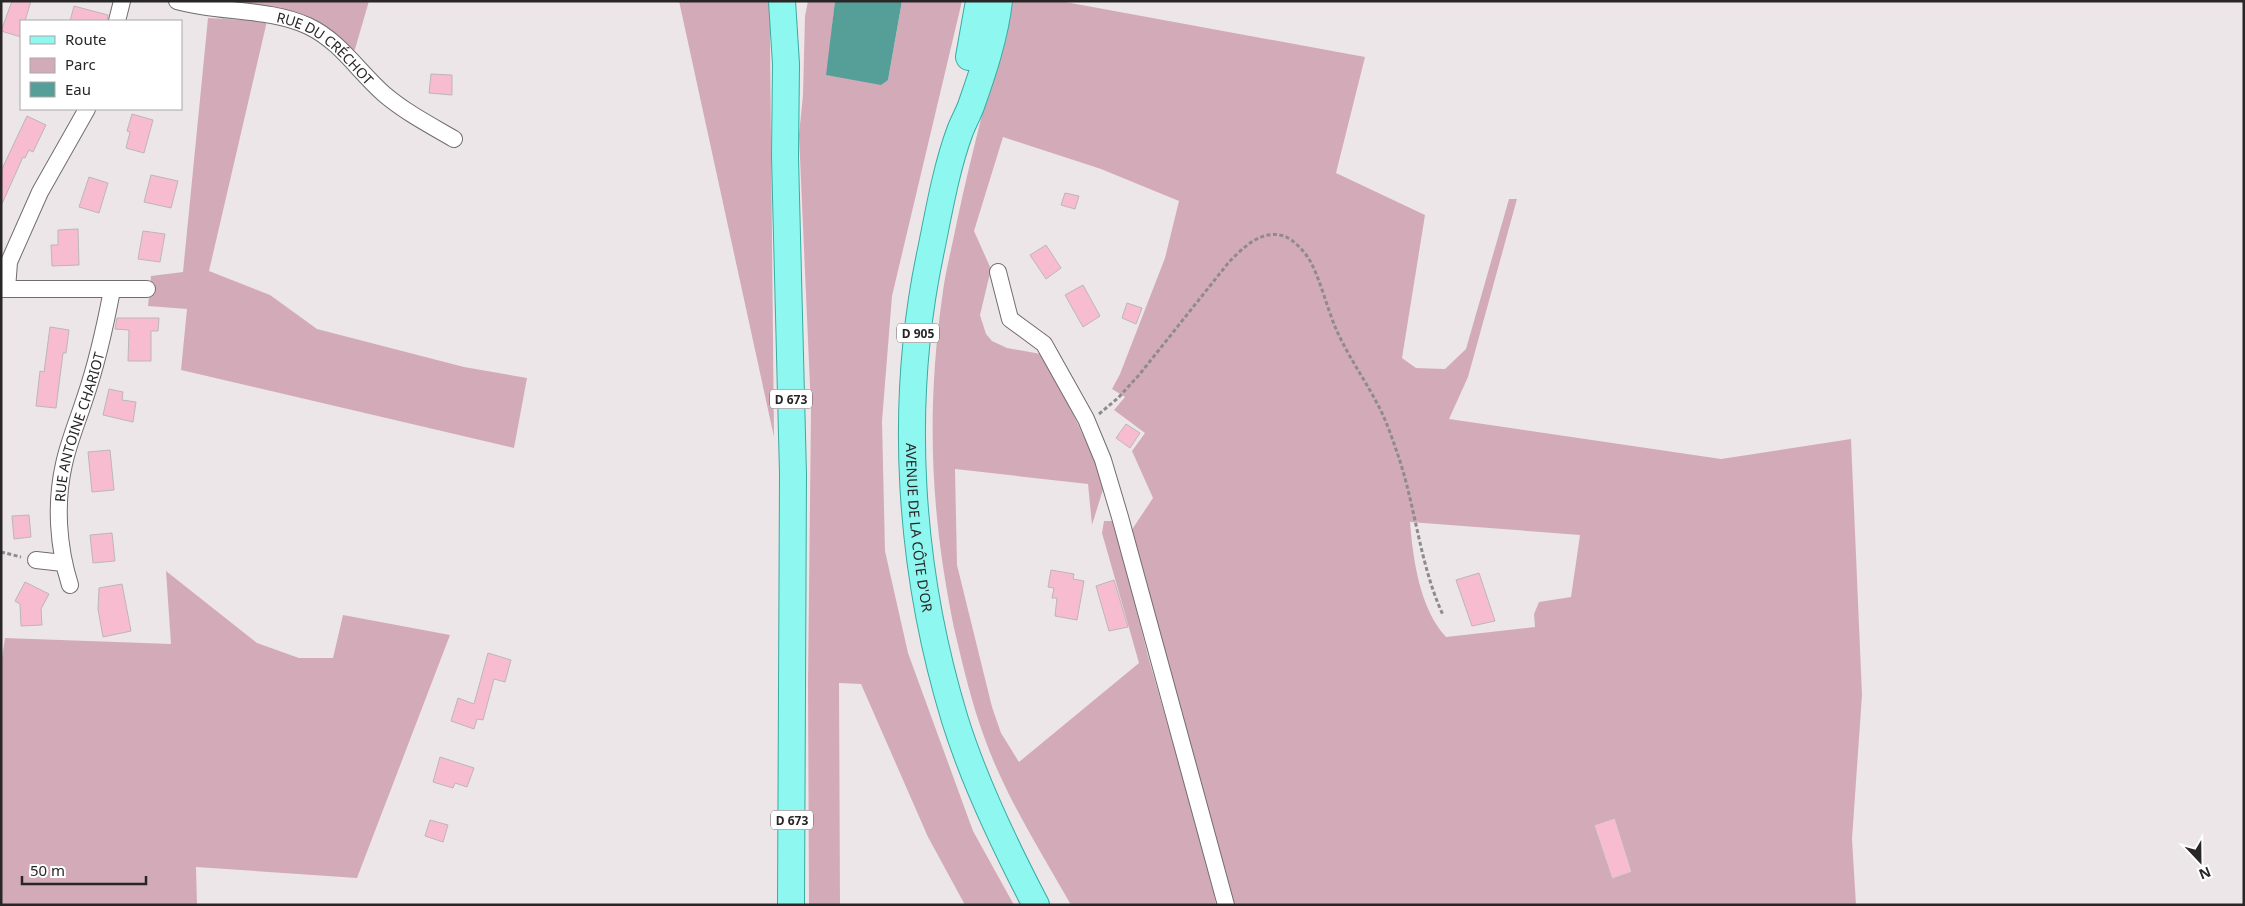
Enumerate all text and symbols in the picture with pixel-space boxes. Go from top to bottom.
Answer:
street label: RUE DU CRÉCHOT [275,7,378,88]
legend [20,20,182,110]
text: Route [65,29,107,49]
text: Parc [65,54,96,74]
text: Eau [65,79,91,99]
road number: D 905 [897,323,939,342]
street label: RUE ANTOINE CHARIOT [49,350,108,502]
road number: D 673 [770,389,812,408]
street label: AVENUE DE LA CÔTE D'OR [902,443,938,614]
road number: D 673 [771,810,813,830]
north arrow [2175,836,2225,886]
scale bar [22,854,146,886]
text: 50 m [30,860,65,880]
text: N [2196,863,2214,884]

